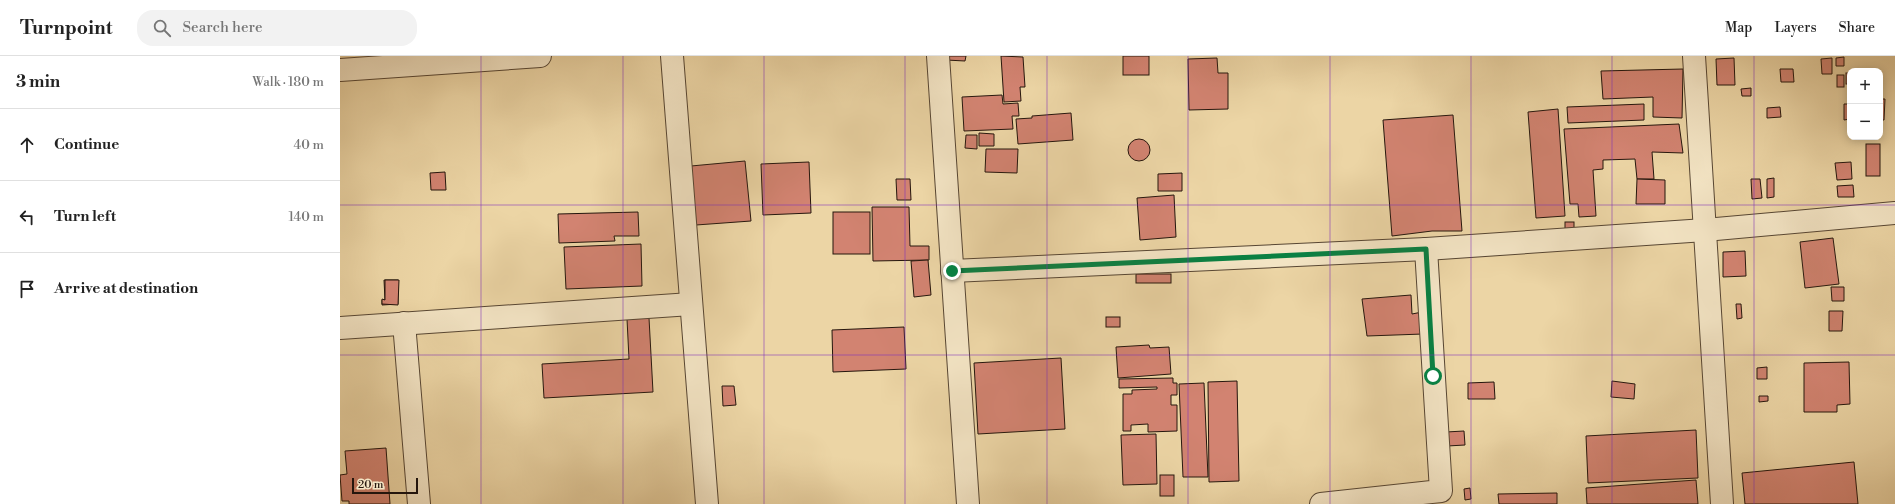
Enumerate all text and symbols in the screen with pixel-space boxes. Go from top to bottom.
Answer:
search box [137,10,417,46]
text: Turnpoint [20,16,113,40]
icon: search [151,17,173,39]
text: Search here [183,18,263,37]
text: Map [1725,19,1752,37]
text: Layers [1774,19,1817,37]
text: Share [1839,19,1875,37]
map controls [1847,68,1883,140]
button: + [1847,68,1883,104]
text: 3 min [16,71,60,93]
text: Walk · 180 m [252,74,324,90]
button: − [1847,104,1883,140]
icon: ahead [16,134,38,156]
text: Continue [54,135,119,154]
text: 40 m [294,137,324,153]
icon: left [16,206,38,228]
text: Turn left [54,207,116,226]
text: 140 m [288,209,324,225]
route end [943,262,961,280]
icon: arrive [16,278,38,300]
text: Arrive at destination [54,279,198,298]
route start [1424,367,1442,385]
scale bar [352,476,418,495]
text: 20 m [358,478,383,492]

